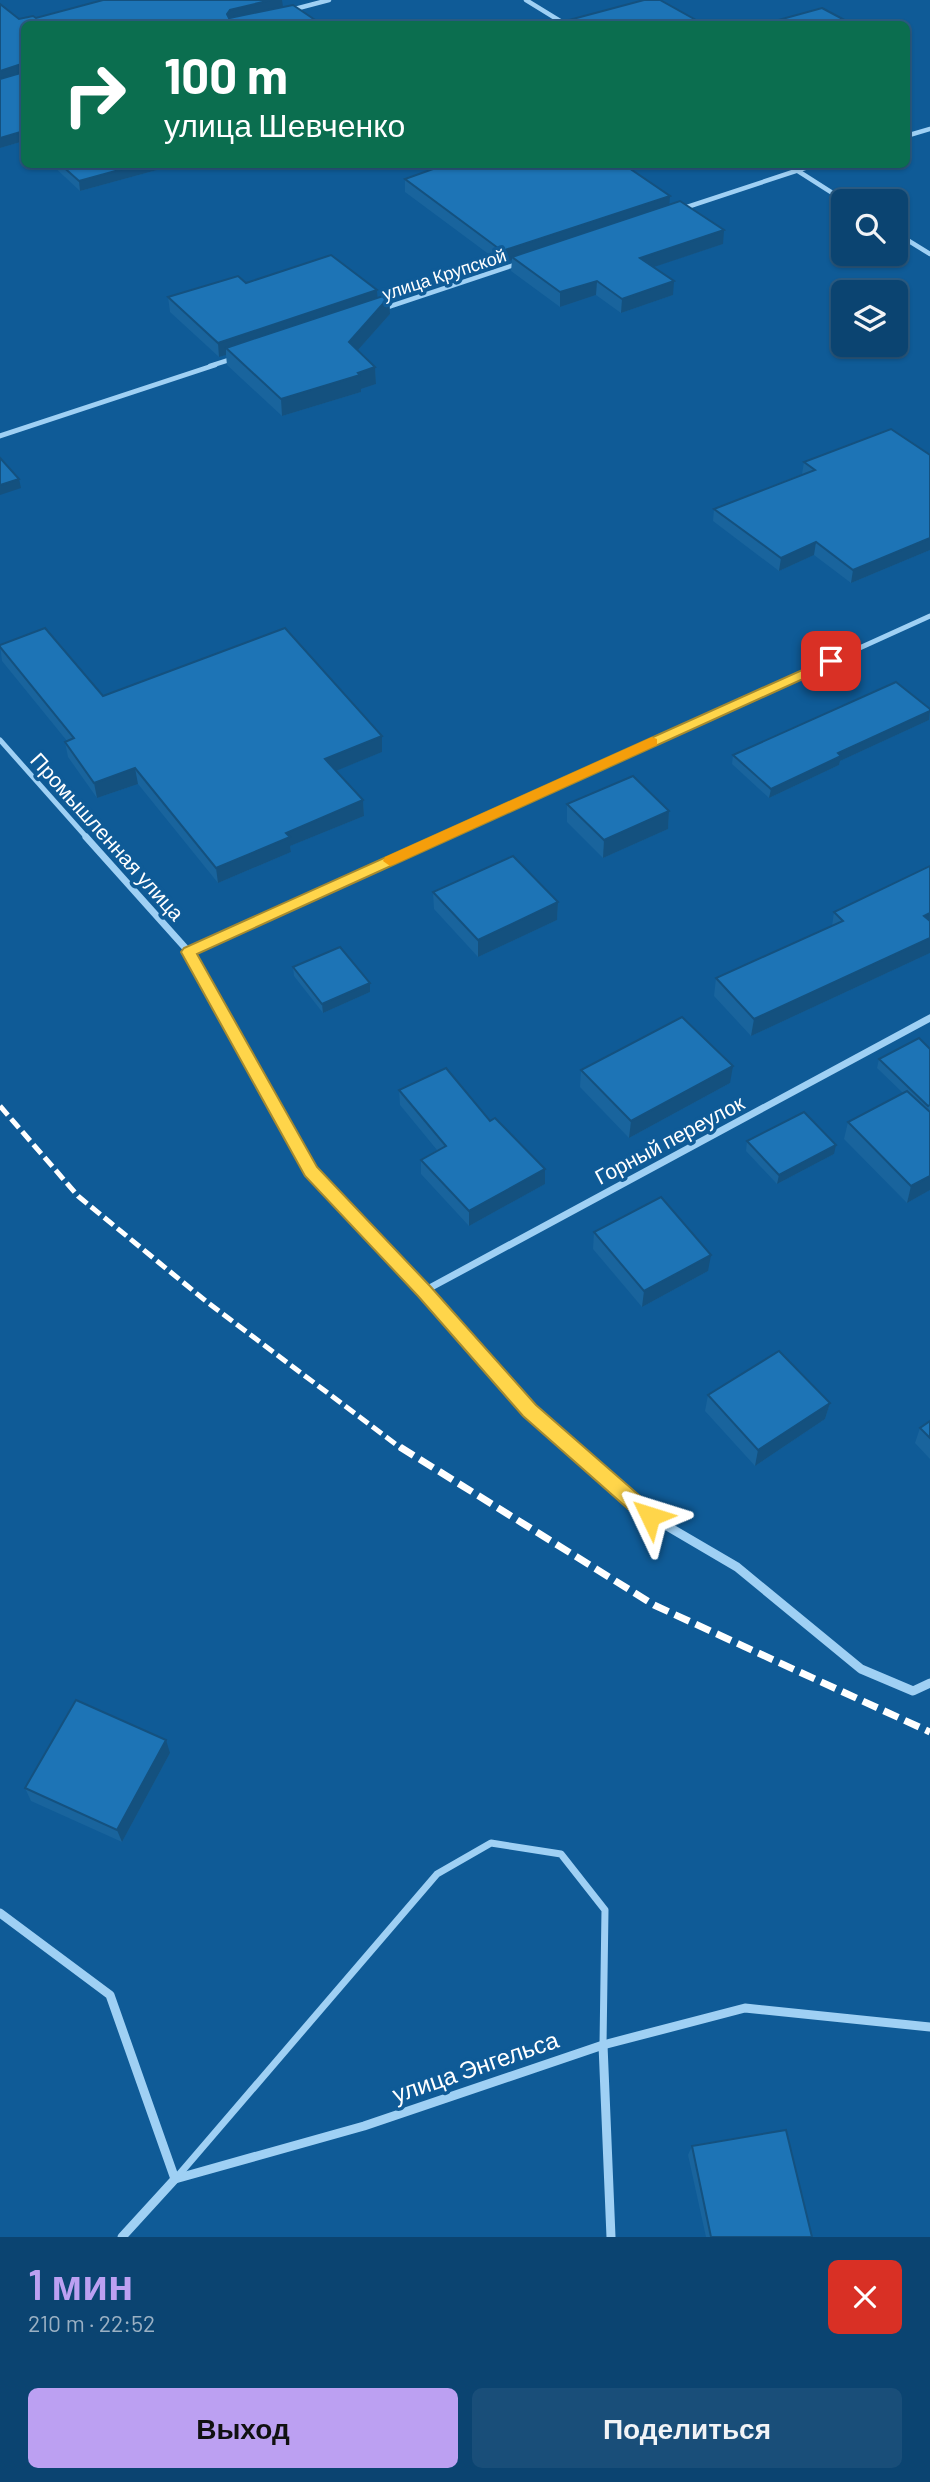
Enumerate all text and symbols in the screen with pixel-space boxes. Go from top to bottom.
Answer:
text: 100 m [164,45,288,104]
icon: right [49,49,140,140]
text: улица Шевченко [164,105,405,143]
map controls [831,189,908,357]
button: search [831,189,908,266]
street label: улица Крупской [379,244,509,304]
button: layers [831,280,908,357]
pin [801,631,861,691]
icon: arrive [812,642,850,680]
street label: Промышленная улица [26,747,190,925]
street label: Горный переулок [590,1089,749,1189]
position arrow [613,1479,687,1553]
street label: улица Энгельса [388,2024,563,2108]
text: 1 мин [28,2258,133,2308]
button: close [828,2260,902,2334]
text: 210 m · 22:52 [28,2309,155,2337]
button: Выход [28,2388,458,2468]
button: Поделиться [472,2388,902,2468]

